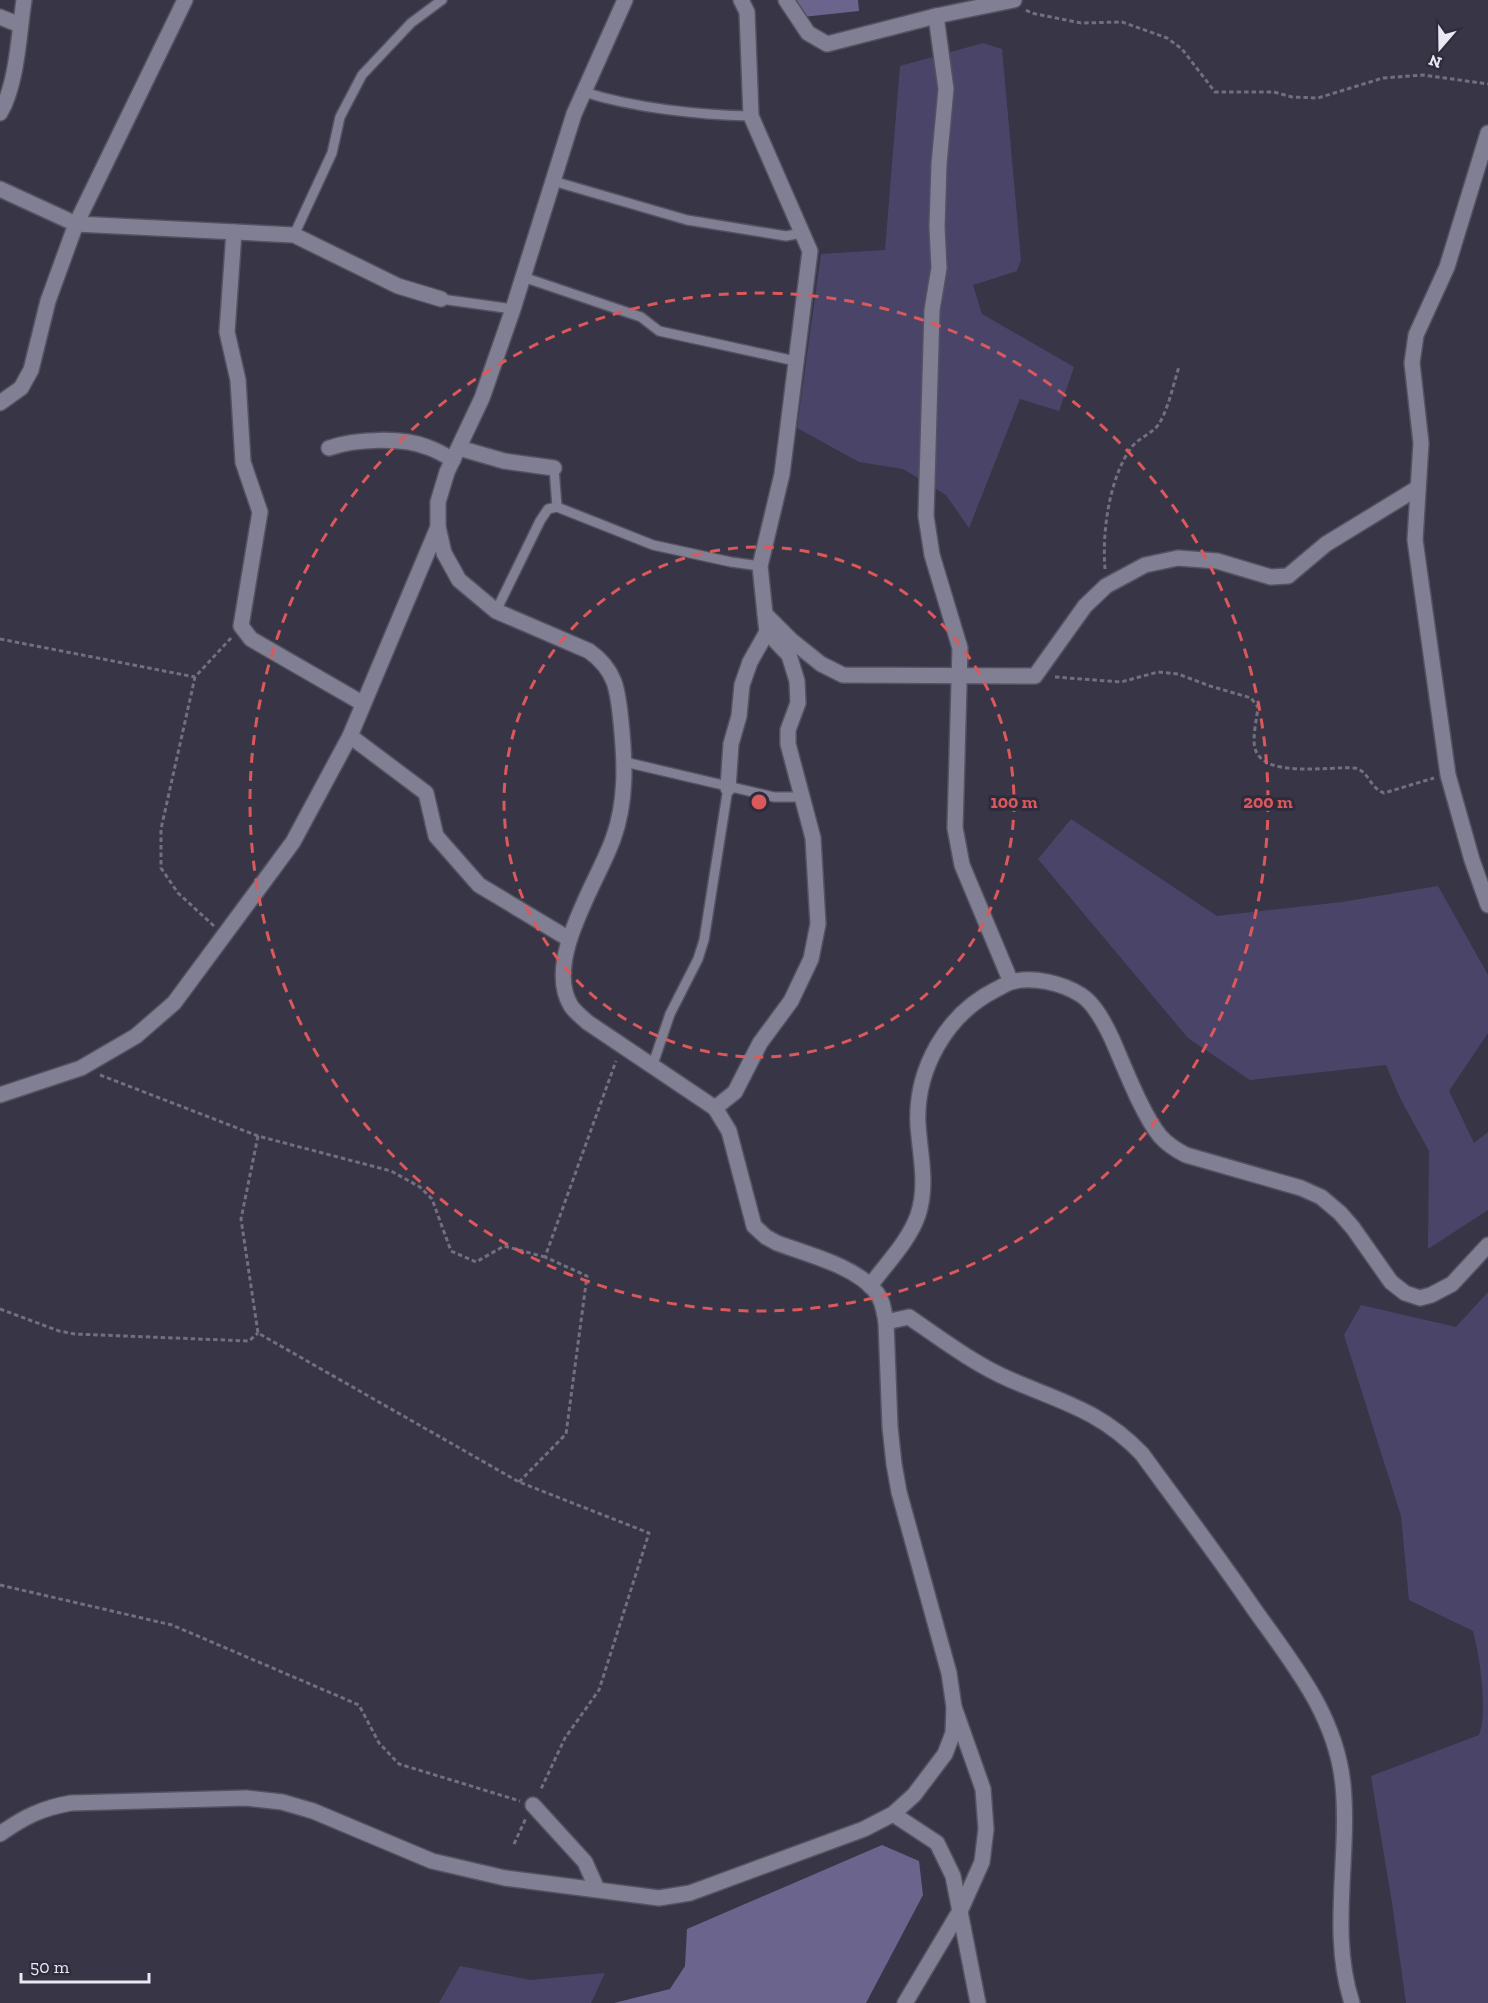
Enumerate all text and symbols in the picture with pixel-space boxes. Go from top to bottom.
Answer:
north arrow [1410,18,1470,78]
text: N [1426,51,1444,73]
text: 100 m [990,791,1038,813]
text: 200 m [1243,791,1293,813]
centre of rings [749,792,769,812]
scale bar [21,1946,148,1984]
text: 50 m [30,1956,70,1978]

